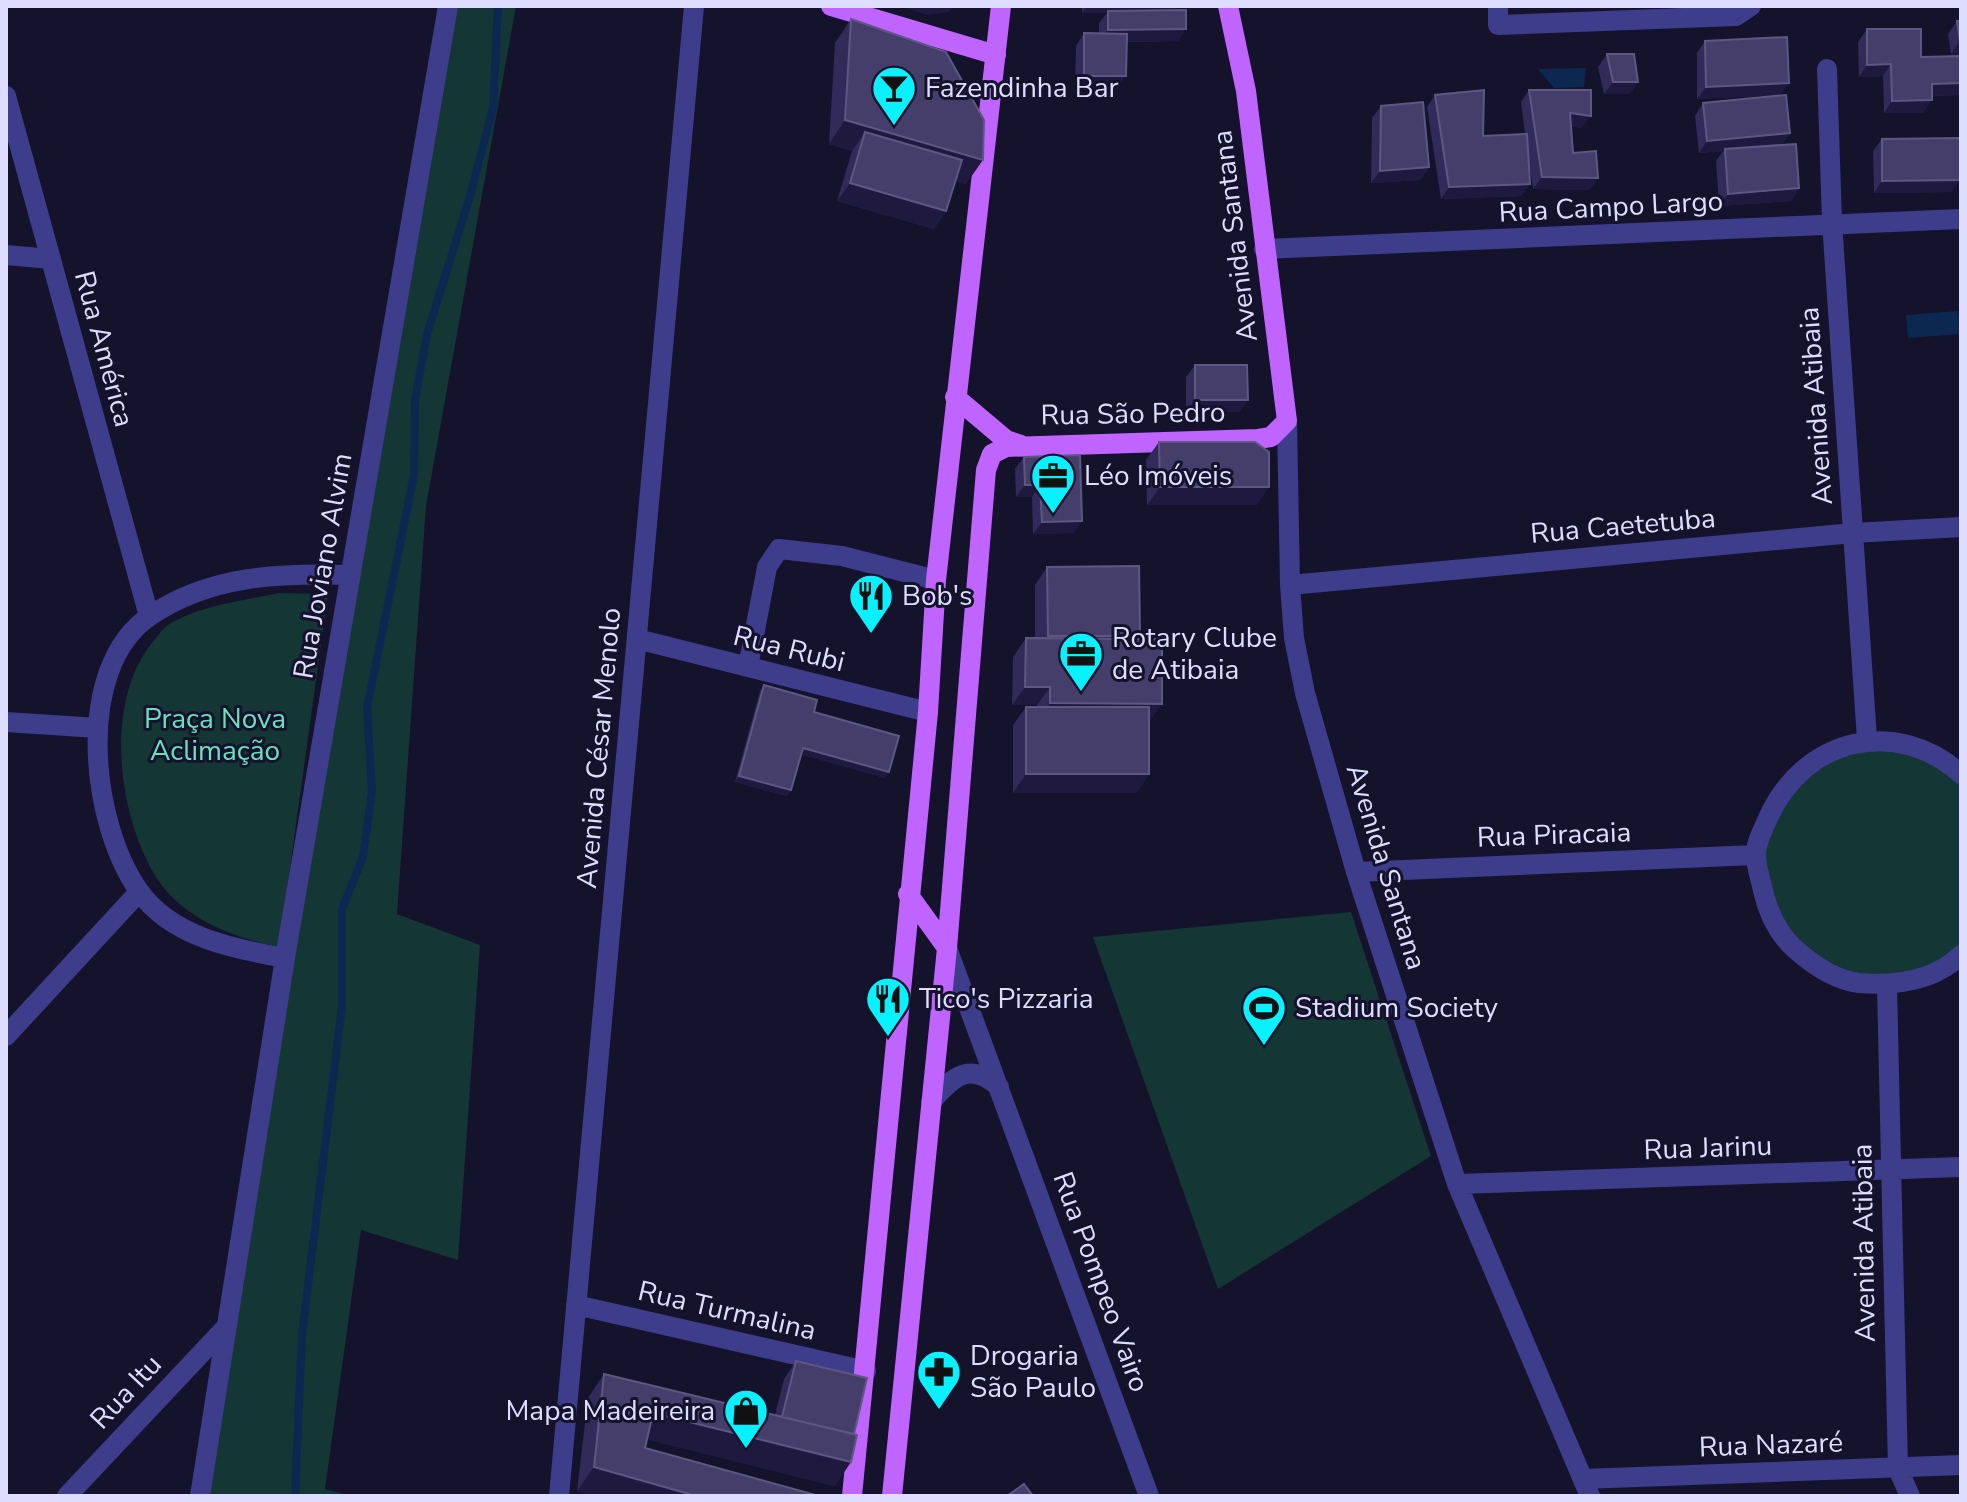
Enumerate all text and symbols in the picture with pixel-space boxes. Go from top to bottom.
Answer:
bar icon: Fazendinha Bar [870,64,918,127]
place label: Fazendinha Bar [925,69,1119,107]
street label: Avenida Santana [1203,128,1267,344]
street label: Rua Campo Largo [1498,182,1724,232]
street label: Rua América [65,267,143,431]
street label: Avenida Atibaia [1790,306,1842,506]
street label: Rua São Pedro [1040,393,1226,435]
street label: Rua Joviano Alvim [284,450,362,682]
office icon: Léo Imóveis [1029,452,1077,515]
place label: Léo Imóveis [1084,457,1232,495]
street label: Rua Caetetuba [1529,499,1717,553]
restaurant icon: Bob's [847,572,895,635]
place label: Bob's [902,577,972,615]
street label: Avenida César Menolo [568,606,630,890]
street label: Rua Rubi [729,617,849,681]
place label: Rotary Clube de Atibaia [1112,619,1277,689]
office icon: Rotary Clube de Atibaia [1057,630,1105,693]
park label: Praça Nova Aclimação [144,700,286,770]
street label: Avenida Santana [1337,760,1435,974]
street label: Rua Piracaia [1476,813,1632,857]
restaurant icon: Tico's Pizzaria [864,975,912,1038]
place label: Tico's Pizzaria [919,980,1094,1018]
sports icon: Stadium Society [1240,984,1288,1047]
place label: Stadium Society [1295,989,1499,1027]
street label: Rua Jarinu [1643,1127,1773,1169]
street label: Avenida Atibaia [1843,1143,1885,1343]
street label: Rua Pompeo Vairo [1044,1167,1158,1397]
street label: Rua Turmalina [634,1272,820,1350]
place label: Drogaria São Paulo [970,1337,1096,1407]
street label: Rua Itu [82,1346,170,1438]
pharmacy icon: Drogaria São Paulo [915,1348,963,1411]
shop icon: Mapa Madeireira [722,1387,770,1450]
place label: Mapa Madeireira [505,1392,715,1430]
street label: Rua Nazaré [1698,1423,1844,1467]

